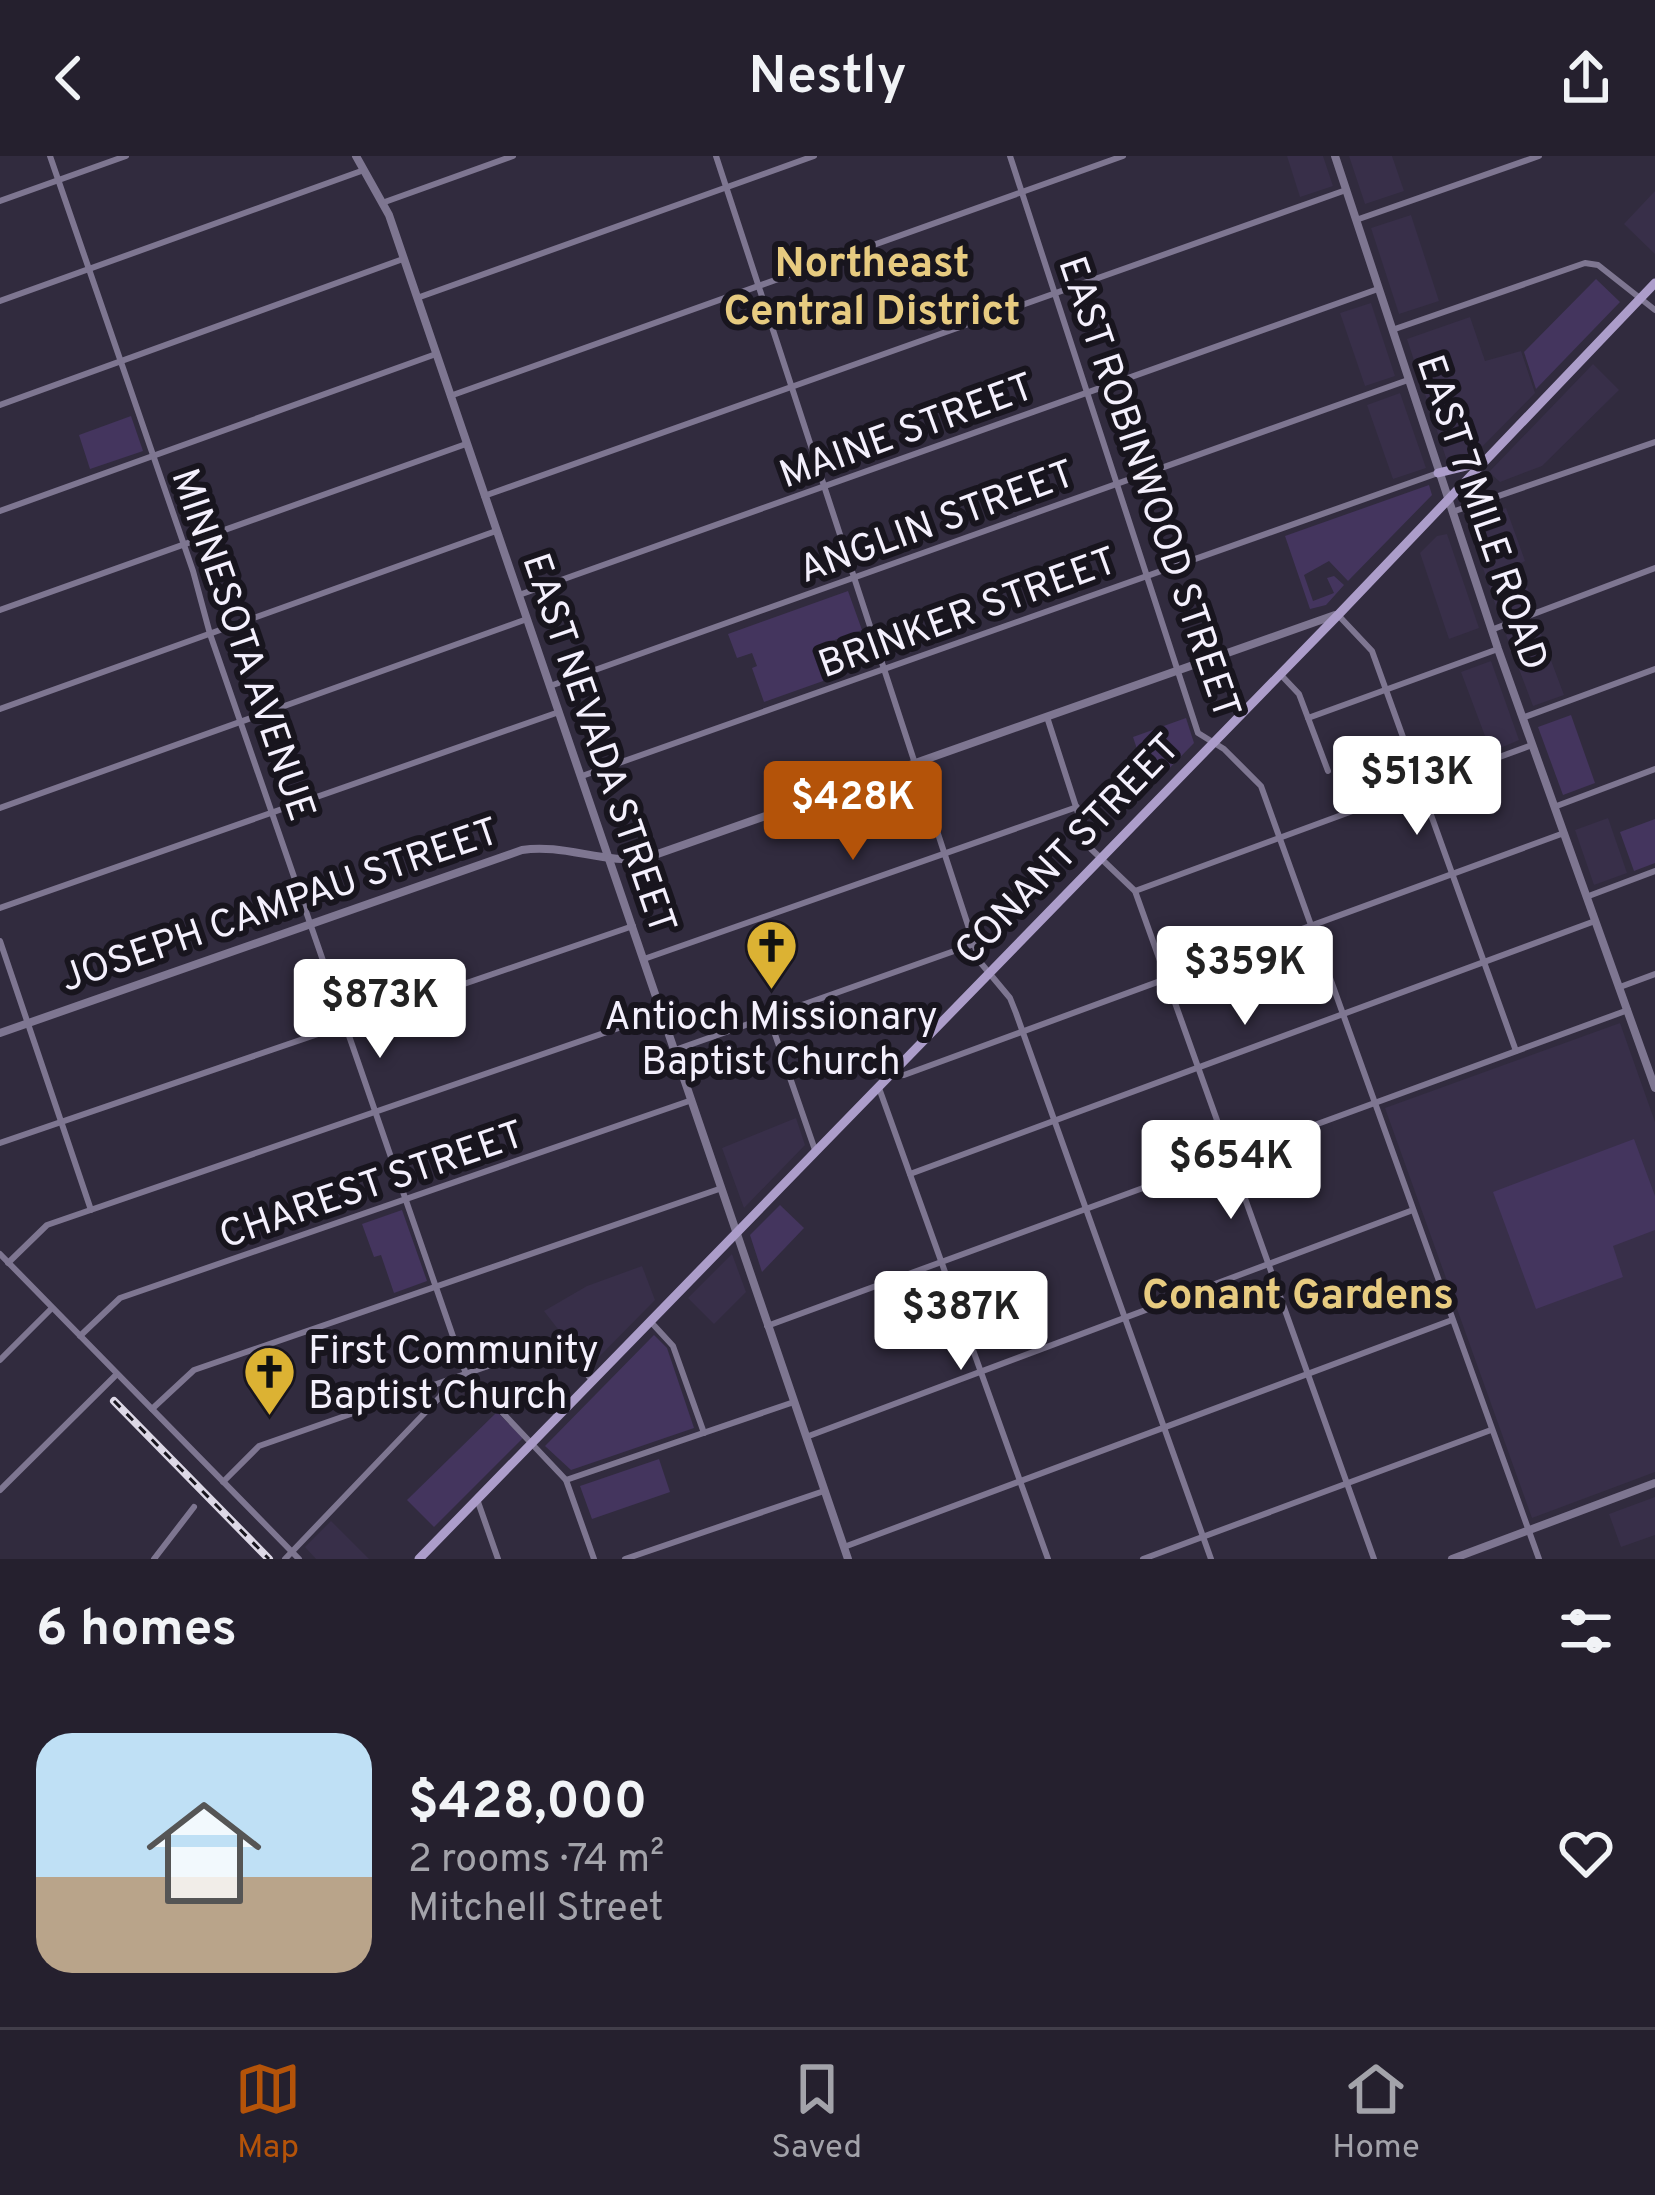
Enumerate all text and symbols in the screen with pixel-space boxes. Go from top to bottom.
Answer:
text: Nestly [748,44,907,113]
icon: back [36,45,102,111]
icon: share [1553,45,1619,111]
district label: Northeast Central District [723,239,1021,340]
street label: EAST ROBINWOOD STREET [1045,251,1249,726]
street label: EAST 7 MILE ROAD [1403,349,1557,677]
street label: MAINE STREET [773,364,1042,502]
street label: ANGLIN STREET [793,452,1082,597]
street label: MINNESOTA AVENUE [157,463,324,828]
street label: BRINKER STREET [813,539,1124,692]
street label: EAST NEVADA STREET [509,548,685,941]
street label: CONANT STREET [946,725,1192,977]
pin: $513K [1333,736,1501,838]
text: $513K [1360,750,1474,799]
pin: $428K [769,761,937,863]
text: $428K [791,775,915,824]
street label: JOSEPH CAMPAU STREET [55,809,506,1005]
church icon: Antioch Missionary Baptist Church [743,917,799,991]
pin: $359K [1161,926,1329,1028]
text: $359K [1184,940,1306,989]
pin: $873K [296,959,464,1061]
text: $873K [321,973,439,1022]
place label: Antioch Missionary Baptist Church [604,995,938,1089]
street label: CHAREST STREET [214,1112,531,1262]
pin: $654K [1147,1120,1315,1222]
text: $654K [1169,1134,1293,1183]
pin: $387K [877,1271,1045,1373]
district label: Conant Gardens [1142,1271,1454,1324]
text: $387K [901,1285,1021,1334]
place label: First Community Baptist Church [308,1329,599,1423]
church icon: First Community Baptist Church [241,1343,297,1417]
icon: filters [1553,1598,1619,1664]
text: 6 homes [36,1599,237,1664]
text: $428,000 [408,1772,647,1837]
icon: home [132,1781,276,1925]
icon: heart [1553,1820,1619,1886]
text: 2 rooms · 74 m² [408,1837,664,1886]
text: Mitchell Street [408,1886,664,1935]
tab: Map [235,2056,301,2170]
tab: Saved [771,2056,862,2170]
tab: Home [1332,2056,1420,2170]

